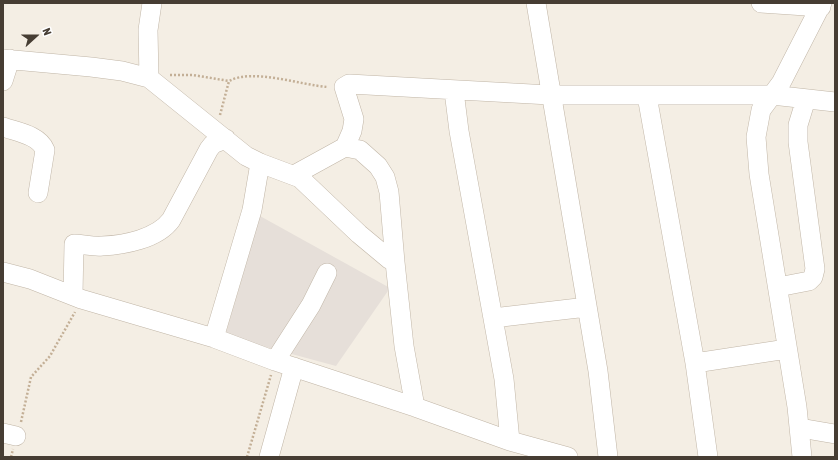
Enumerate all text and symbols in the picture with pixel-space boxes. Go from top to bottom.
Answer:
north arrow [16,16,56,56]
text: N [40,27,54,37]

